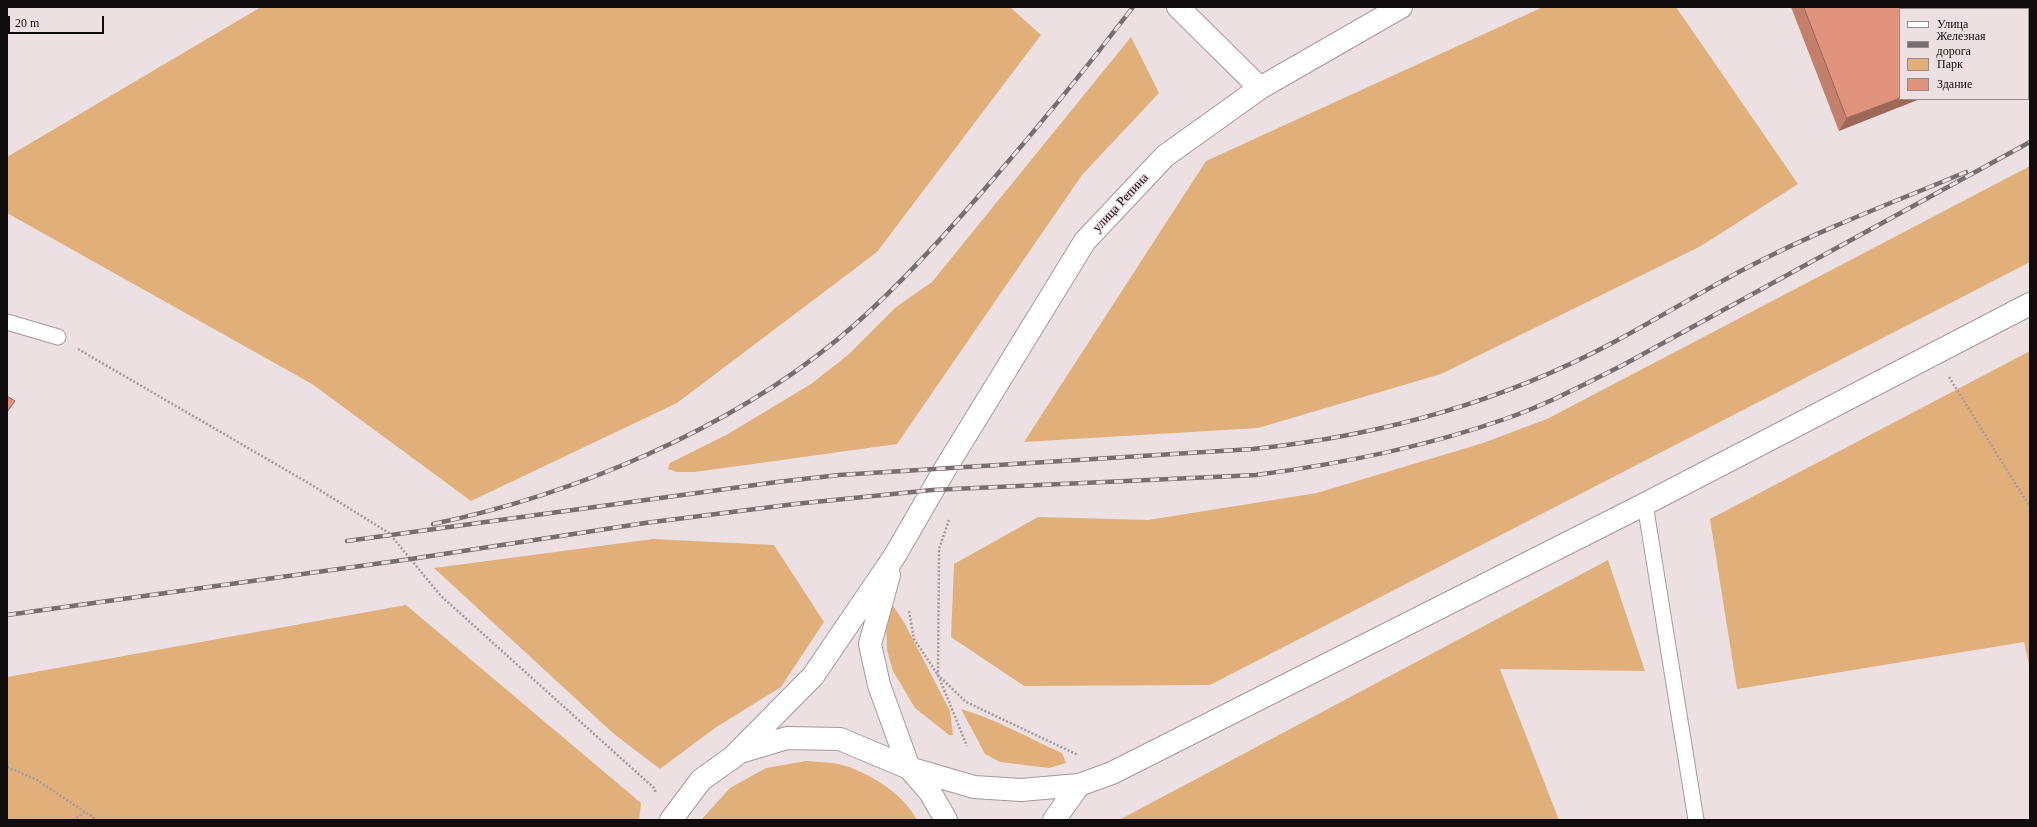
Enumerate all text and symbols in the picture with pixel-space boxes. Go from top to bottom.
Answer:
scale bar [10,8,106,34]
legend [1899,8,2029,100]
text: 20 m [15,16,39,30]
text: Улица [1937,17,1968,31]
text: Железная дорога [1937,29,1986,58]
text: Парк [1937,57,1963,71]
text: Здание [1937,77,1972,91]
street label: улица Репина [1090,170,1152,236]

